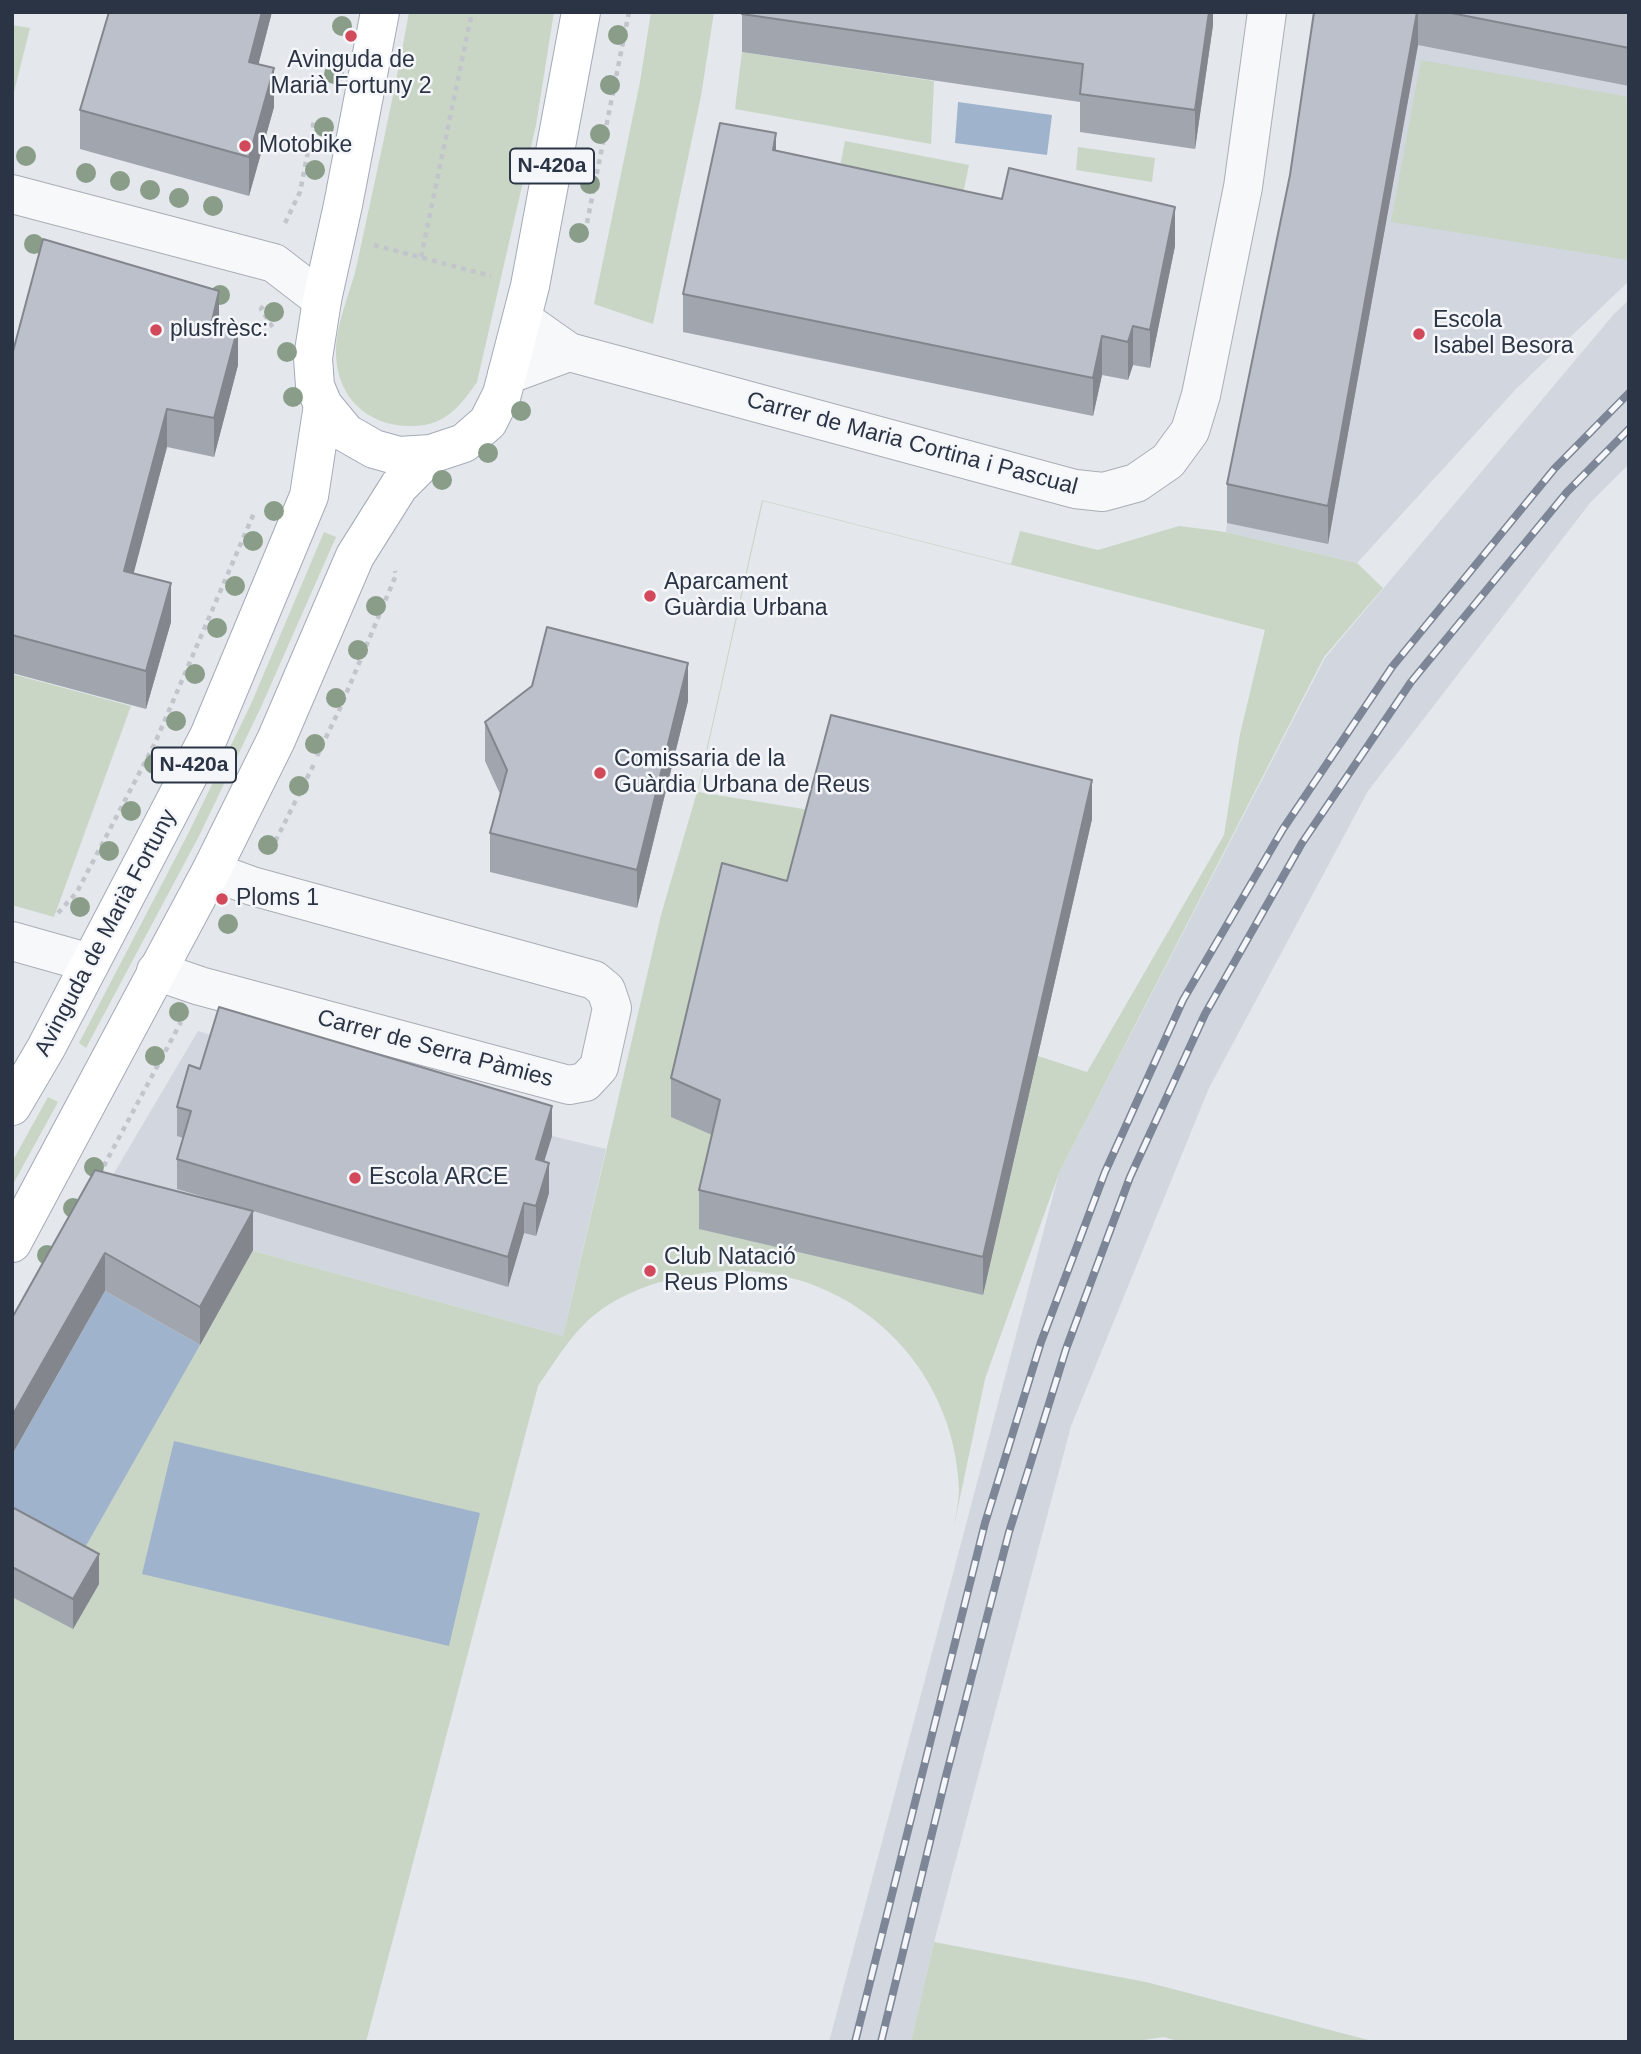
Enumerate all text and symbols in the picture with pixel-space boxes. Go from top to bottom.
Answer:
marker: Avinguda de Marià Fortuny 2 [343,28,359,44]
place label: Avinguda de Marià Fortuny 2 [270,47,432,101]
place label: Motobike [259,132,352,160]
marker: Motobike [237,138,253,154]
road number: N-420a [510,148,594,184]
place label: Escola Isabel Besora [1433,307,1574,361]
place label: plusfrèsc: [170,316,268,344]
marker: plusfrèsc: [148,322,164,338]
marker: Escola Isabel Besora [1411,326,1427,342]
street label: Carrer de Maria Cortina i Pascual [744,387,1080,501]
place label: Aparcament Guàrdia Urbana [664,569,828,623]
marker: Aparcament Guàrdia Urbana [642,588,658,604]
place label: Comissaria de la Guàrdia Urbana de Reus [614,746,870,800]
road number: N-420a [152,748,236,782]
marker: Comissaria de la Guàrdia Urbana de Reus [592,765,608,781]
street label: Avinguda de Marià Fortuny [29,805,183,1061]
place label: Ploms 1 [236,885,319,913]
marker: Ploms 1 [214,891,230,907]
street label: Carrer de Serra Pàmies [314,1004,556,1094]
place label: Escola ARCE [369,1164,508,1192]
marker: Escola ARCE [347,1170,363,1186]
place label: Club Natació Reus Ploms [664,1244,796,1298]
marker: Club Natació Reus Ploms [642,1263,658,1279]

